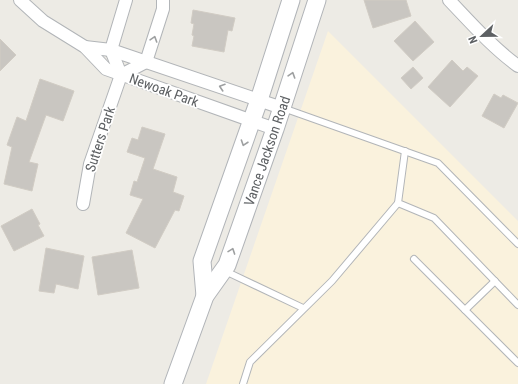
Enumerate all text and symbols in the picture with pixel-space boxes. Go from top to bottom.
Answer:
north arrow [462,16,502,56]
text: N [466,34,480,45]
one-way arrow [149,35,158,42]
street label: Newoak Park [127,70,201,110]
one-way arrow [288,71,296,78]
one-way arrow [218,84,225,92]
street label: Vance Jackson Road [241,94,293,208]
street label: Sutters Park [82,104,118,174]
one-way arrow [240,140,248,147]
one-way arrow [227,247,236,254]

